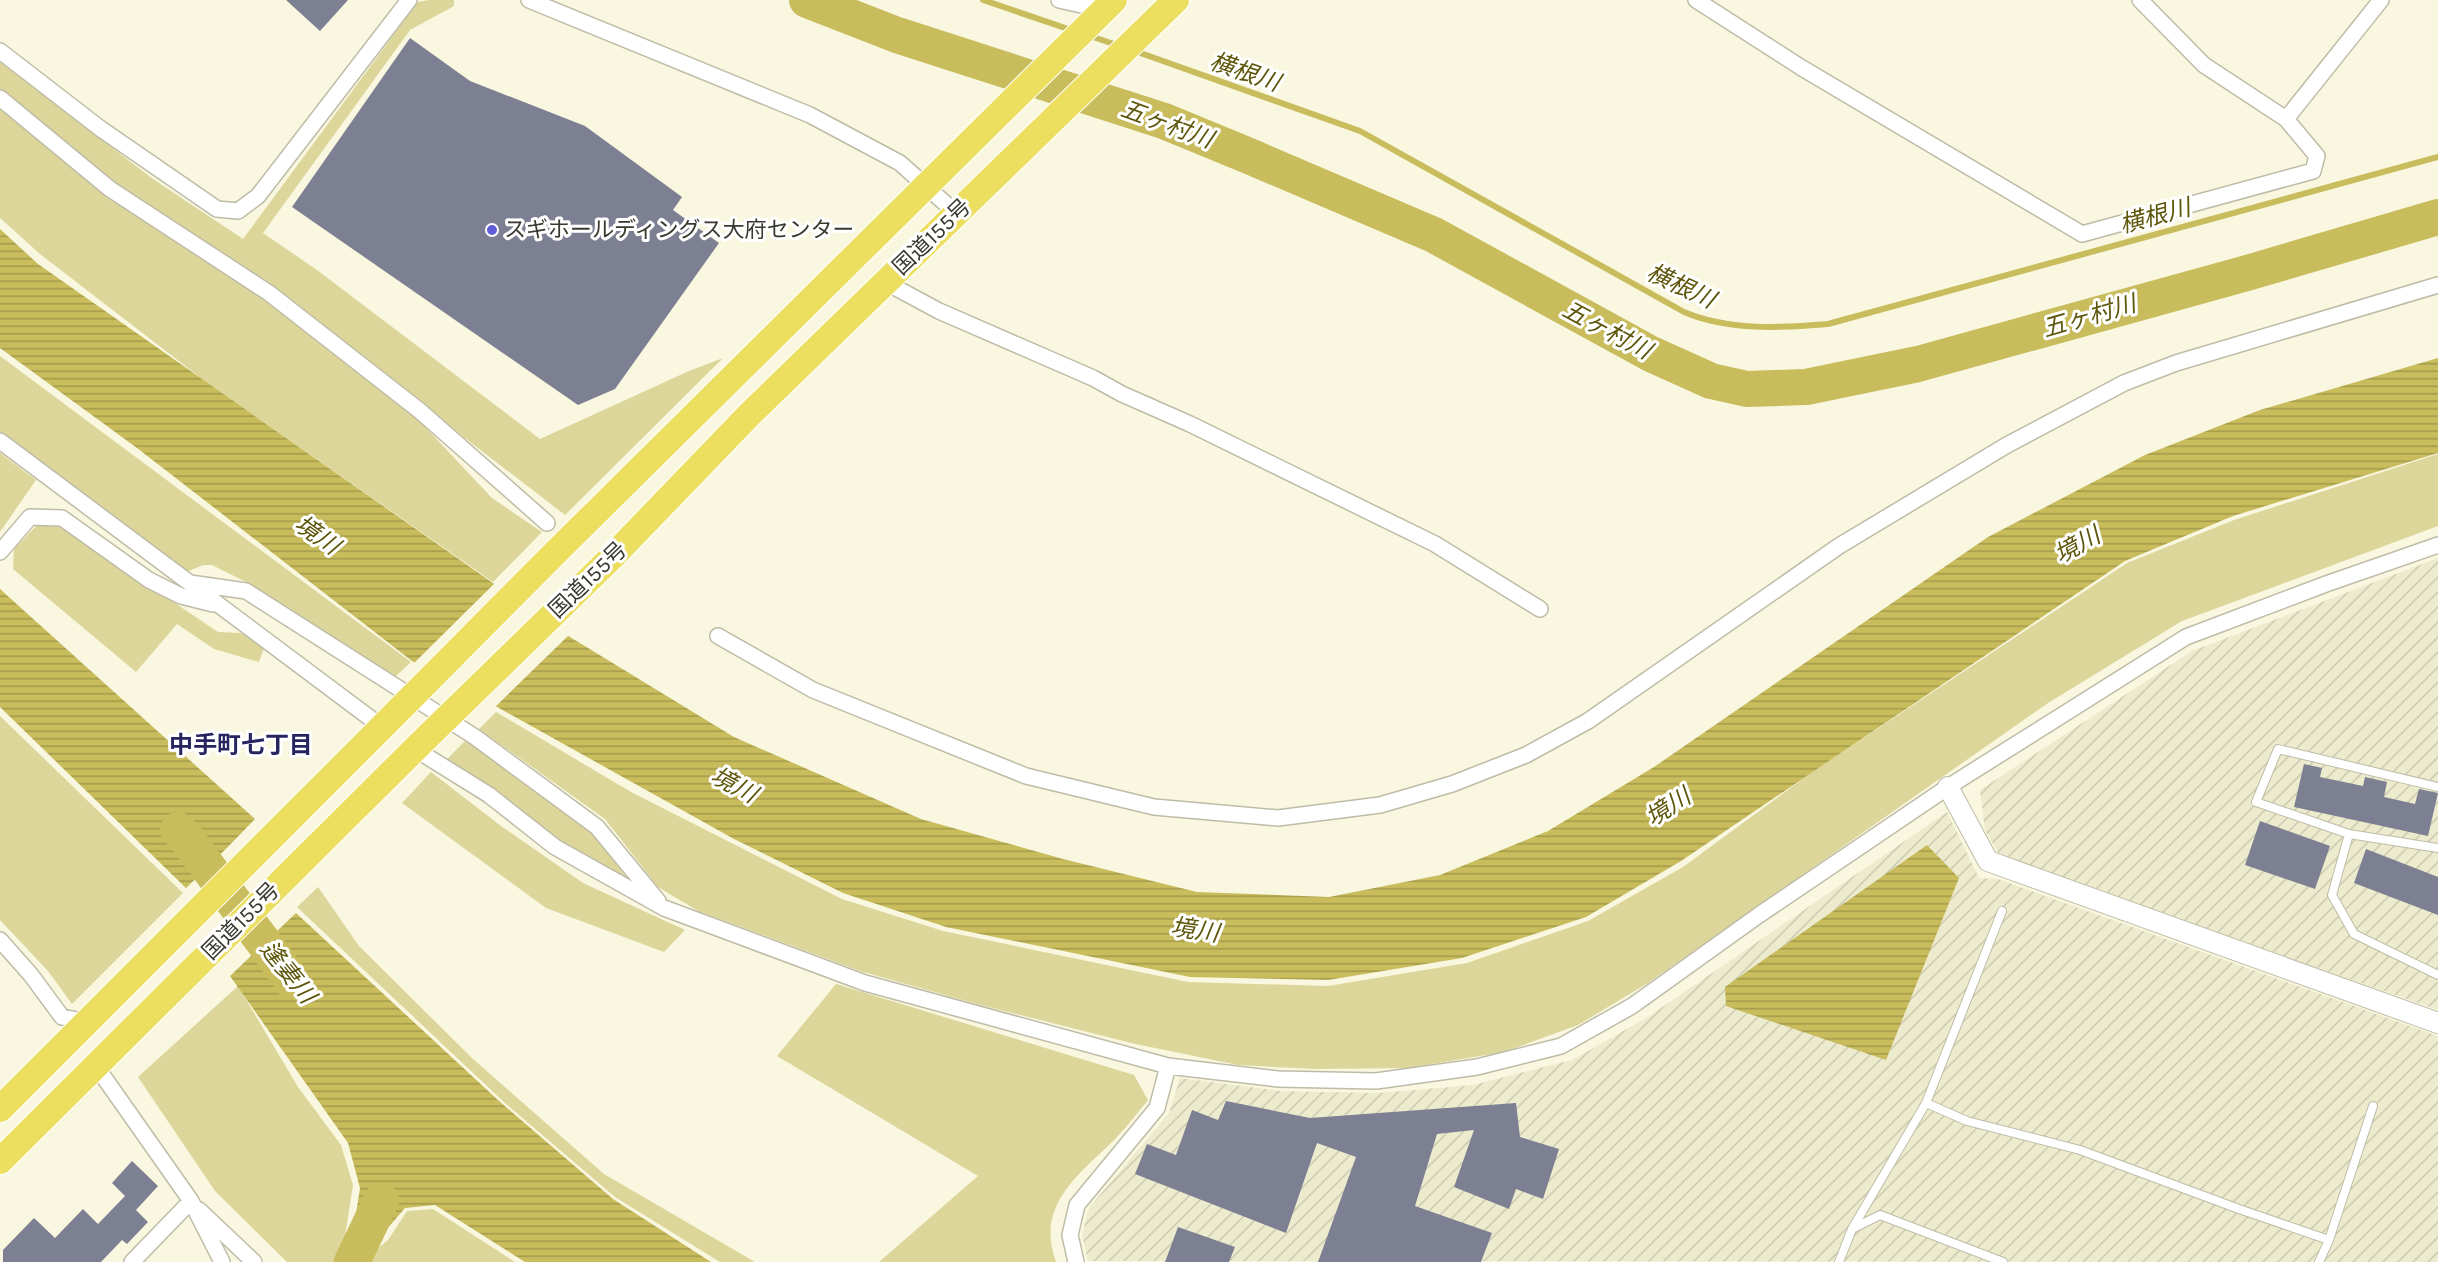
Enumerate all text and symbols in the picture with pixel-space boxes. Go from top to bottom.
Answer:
water label: 横根川 [1206,47,1286,98]
water label: 五ヶ村川 [1117,94,1220,155]
water label: 横根川 [2117,192,2196,239]
street label: 国道155号 [888,194,976,280]
place label: スギホールディングス大府センター [504,217,854,243]
marker: スギホールディングス大府センター [485,223,499,237]
water label: 横根川 [1642,258,1722,315]
water label: 五ヶ村川 [2039,288,2142,343]
water label: 五ヶ村川 [1558,295,1659,366]
water label: 境川 [289,510,347,562]
water label: 境川 [2049,520,2107,569]
street label: 国道155号 [544,537,632,623]
district label: 中手町七丁目 [169,731,313,759]
water label: 境川 [706,761,764,810]
water label: 境川 [1640,781,1698,832]
street label: 国道155号 [197,877,285,965]
water label: 境川 [1169,913,1224,948]
water label: 逢妻川 [254,935,323,1011]

